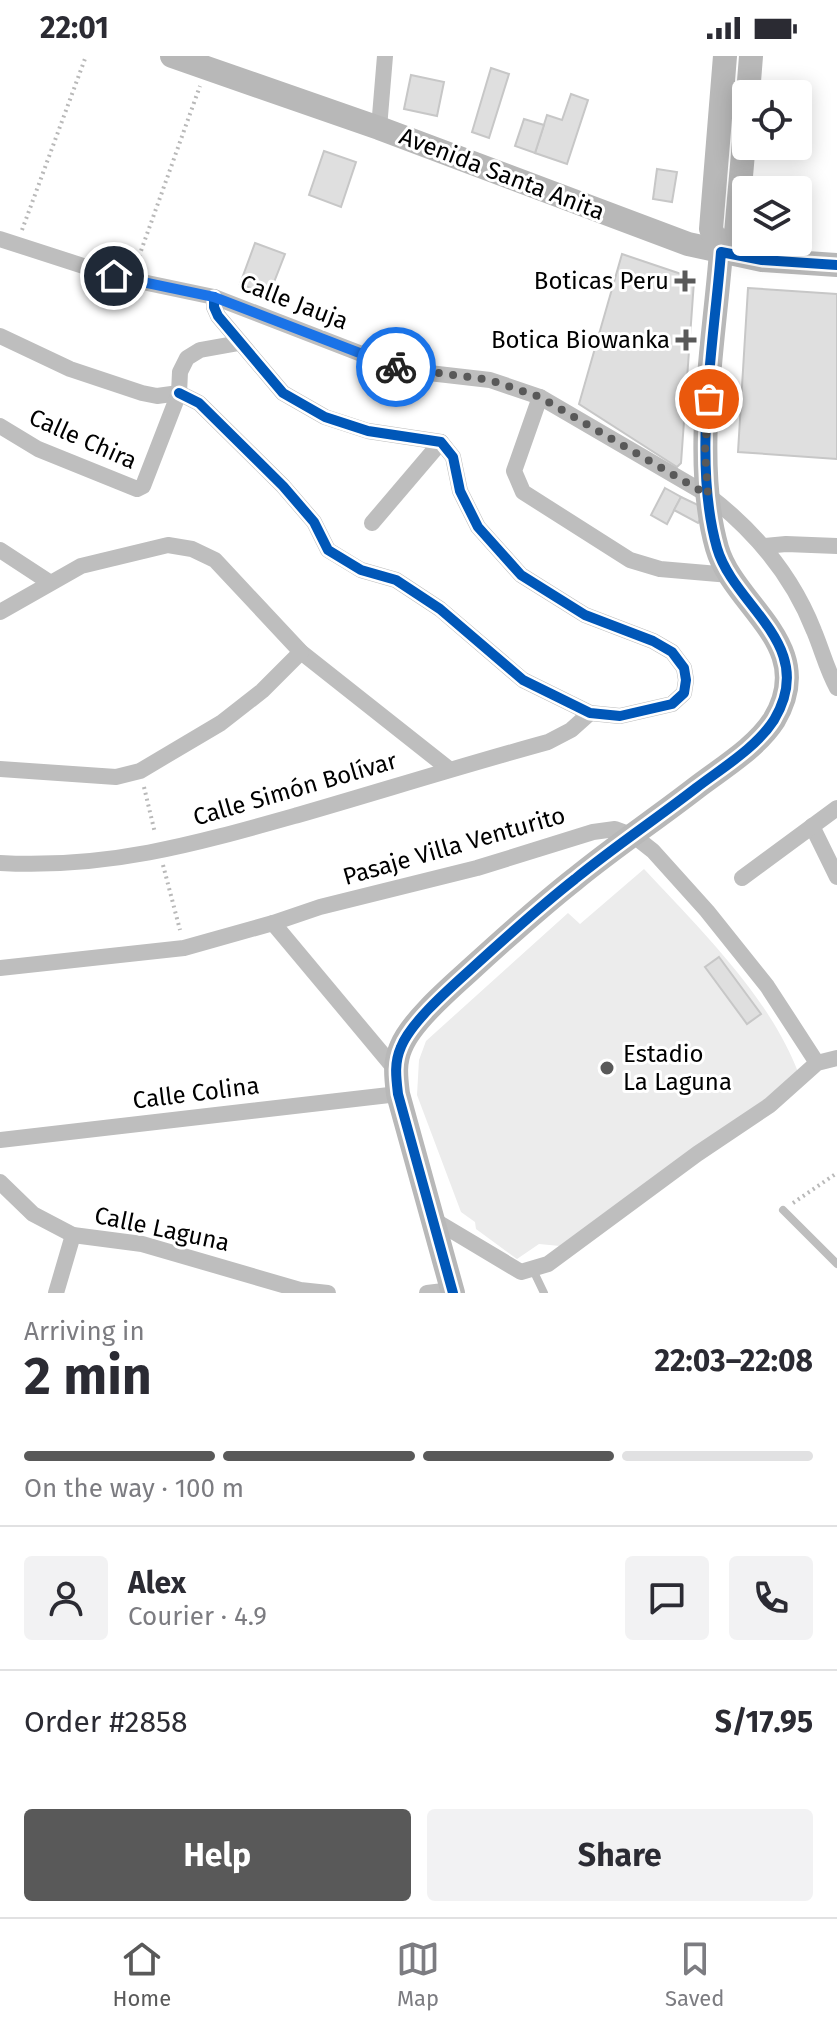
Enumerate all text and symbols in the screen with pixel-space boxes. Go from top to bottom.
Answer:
text: 22:01 [40,10,109,46]
map controls [732,80,812,256]
button: locate [732,80,812,160]
street label: Avenida Santa Anita [395,122,609,226]
button: layers [732,176,812,256]
pin [80,242,148,310]
icon: home [92,254,136,298]
place label: Boticas Peru [534,267,669,295]
street label: Calle Jauja [236,269,352,335]
marker: Boticas Peru [676,272,694,290]
place label: Botica Biowanka [491,326,670,354]
courier [356,327,436,407]
marker: Botica Biowanka [677,331,695,349]
icon: bike [374,345,418,389]
pin [675,365,743,433]
icon: bag [687,377,731,421]
street label: Calle Chira [25,403,141,475]
street label: Calle Simón Bolívar [190,746,401,831]
street label: Pasaje Villa Venturito [340,801,568,891]
place label: Estadio La Laguna [623,1040,732,1096]
marker: Estadio La Laguna [598,1059,616,1077]
street label: Calle Colina [131,1071,261,1115]
street label: Calle Laguna [92,1201,232,1257]
text: Arriving in [24,1316,145,1347]
text: 22:03–22:08 [655,1343,813,1379]
text: 2 min [24,1345,152,1408]
text: On the way · 100 m [24,1473,244,1504]
button: person [24,1556,108,1640]
button: chat [625,1556,709,1640]
button: phone [729,1556,813,1640]
text: Alex [128,1565,186,1601]
text: Courier · 4.9 [128,1601,267,1632]
text: Order #2858 [24,1704,188,1740]
text: S/17.95 [715,1704,813,1740]
button: Help [24,1809,411,1901]
button: Share [427,1809,813,1901]
tab: Home [112,1937,171,2012]
tab: Map [396,1937,440,2012]
tab: Saved [665,1937,725,2012]

